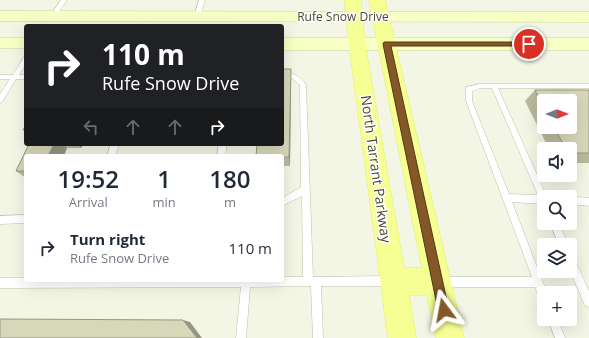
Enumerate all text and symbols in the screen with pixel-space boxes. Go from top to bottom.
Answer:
street label: Rufe Snow Drive [297,8,389,25]
pin [512,27,546,61]
icon: arrive [518,33,540,55]
text: 110 m [102,35,185,73]
icon: right [36,40,88,92]
text: Rufe Snow Drive [102,71,239,95]
street label: North Tarrant Parkway [357,94,396,245]
north arrow [537,94,577,134]
map controls [537,94,577,326]
icon: left [80,116,102,138]
icon: ahead [122,116,144,138]
icon: ahead [164,116,186,138]
icon: right [206,116,228,138]
button: sound [537,142,577,182]
text: 19:52 [58,162,119,195]
text: 1 [157,162,171,195]
text: 180 [209,162,250,195]
button: search [537,190,577,230]
text: Arrival [69,193,108,211]
text: min [153,193,176,211]
text: m [224,193,236,211]
text: Turn right [70,229,145,249]
icon: right [36,237,58,259]
text: 110 m [228,238,272,258]
button: layers [537,238,577,278]
text: Rufe Snow Drive [70,249,169,267]
button: + [537,286,577,326]
position arrow [423,289,465,331]

